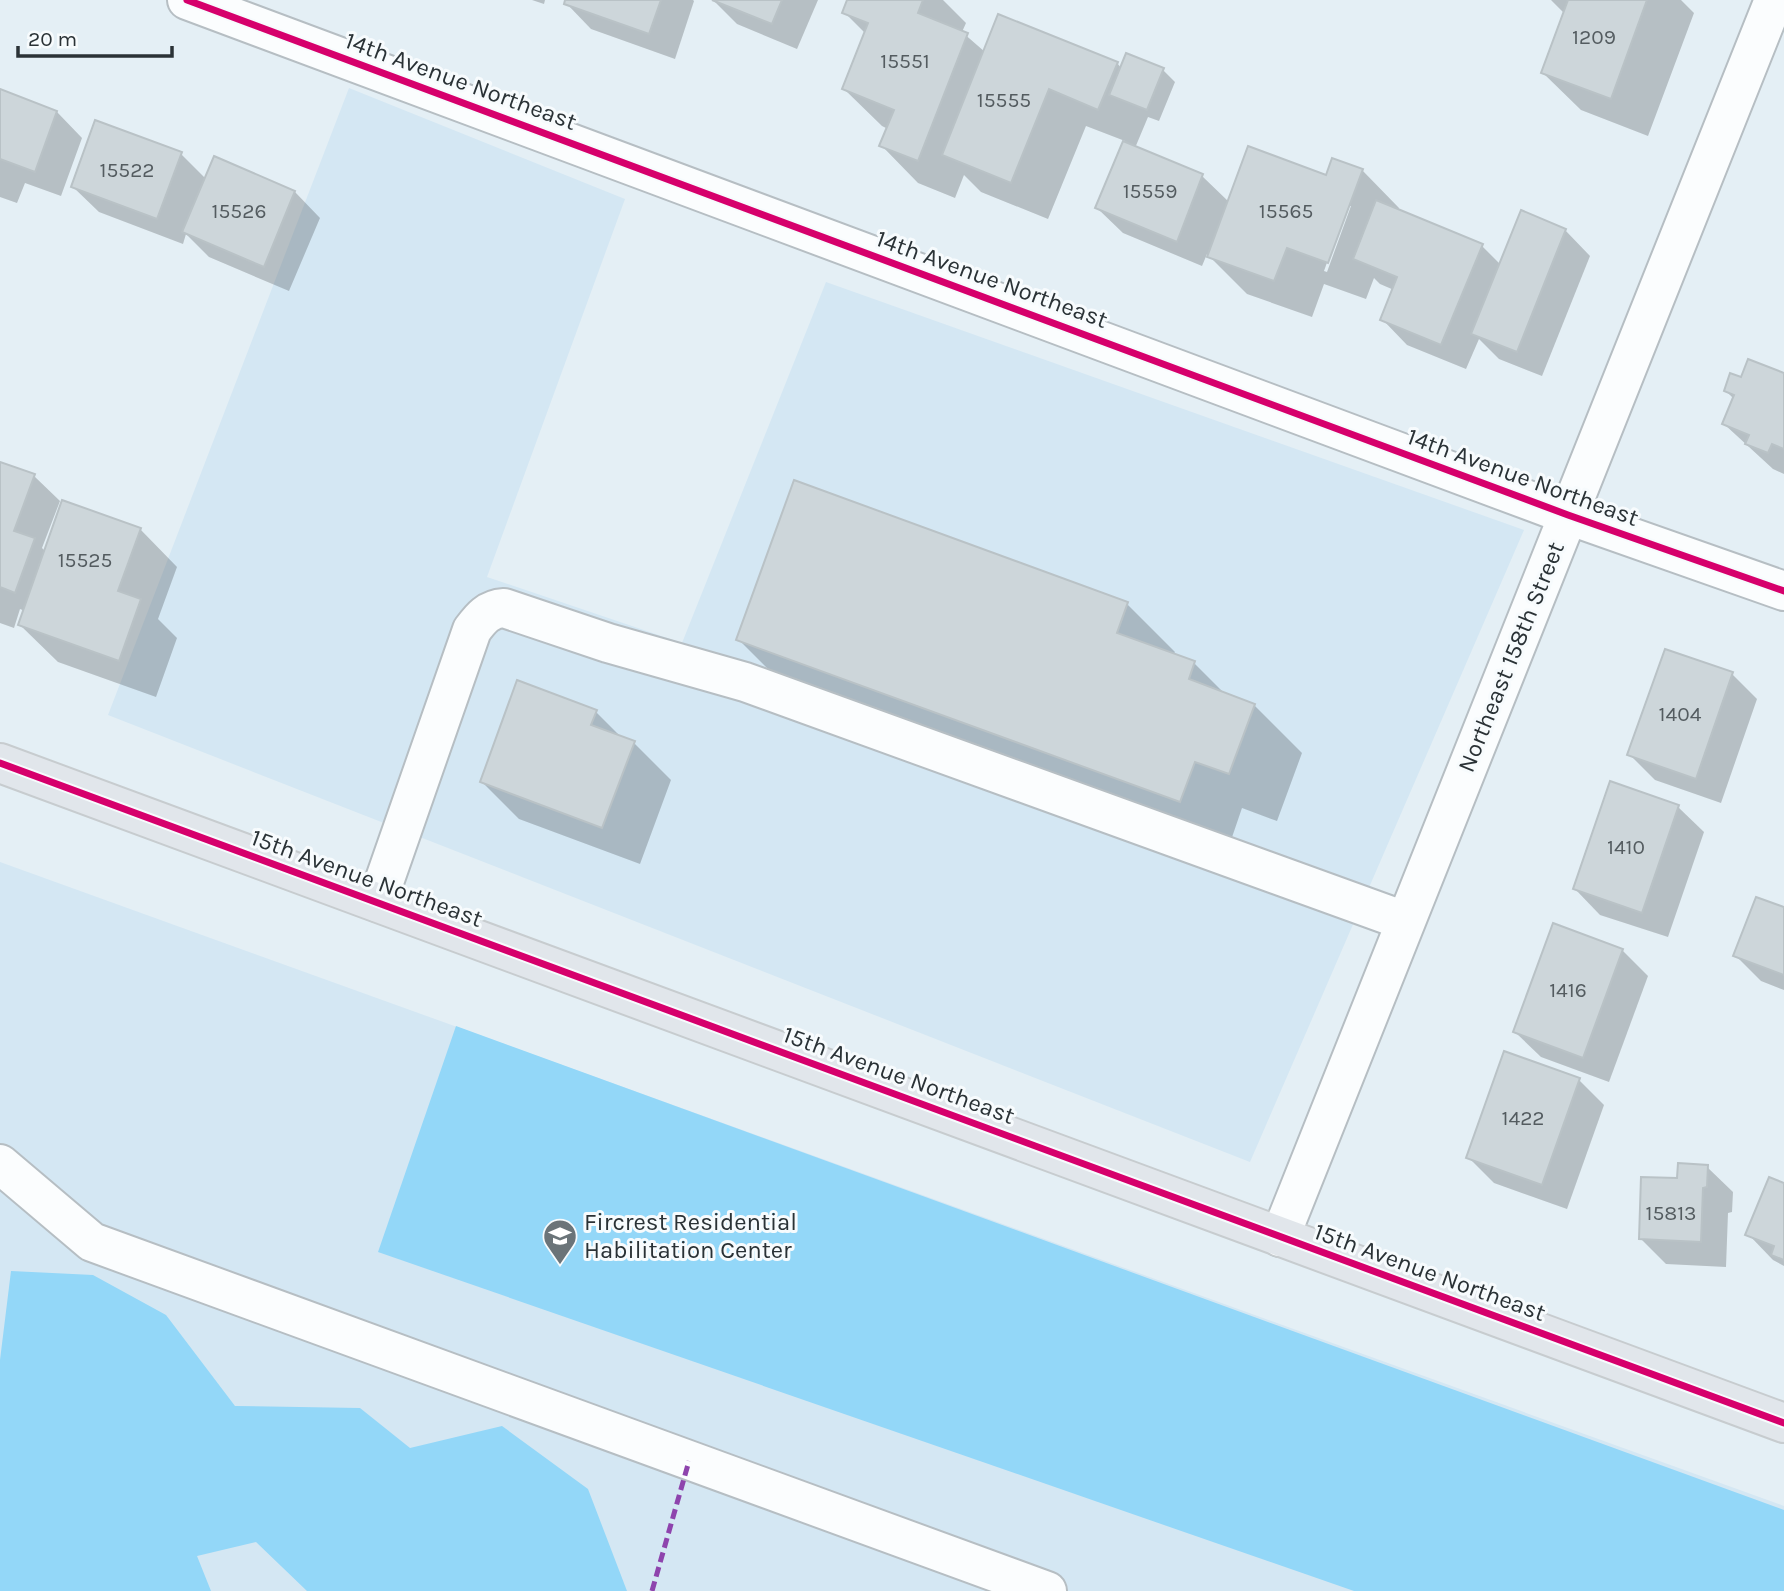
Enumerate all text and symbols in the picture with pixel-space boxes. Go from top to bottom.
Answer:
scale bar [18,14,172,58]
house number: 1209 [1572,25,1616,49]
street label: 14th Avenue Northeast [342,26,580,136]
text: 20 m [28,27,77,51]
house number: 15551 [880,49,930,73]
house number: 15555 [977,88,1031,112]
house number: 15522 [100,158,155,182]
house number: 15559 [1123,179,1177,203]
house number: 15526 [212,199,266,223]
house number: 15565 [1259,199,1313,223]
street label: 14th Avenue Northeast [873,224,1111,334]
street label: 14th Avenue Northeast [1404,422,1642,532]
street label: Northeast 158th Street [1452,538,1570,776]
house number: 15525 [58,548,112,572]
house number: 1404 [1659,702,1702,726]
street label: 15th Avenue Northeast [247,823,487,933]
house number: 1410 [1607,835,1645,859]
house number: 1416 [1549,978,1587,1002]
street label: 15th Avenue Northeast [779,1020,1019,1130]
house number: 1422 [1501,1106,1545,1130]
house number: 15813 [1645,1201,1697,1225]
place label: Fircrest Residential Habilitation Center [584,1208,797,1264]
school or university icon: Fircrest Residential Habilitation Center [541,1217,579,1266]
street label: 15th Avenue Northeast [1310,1217,1550,1327]

